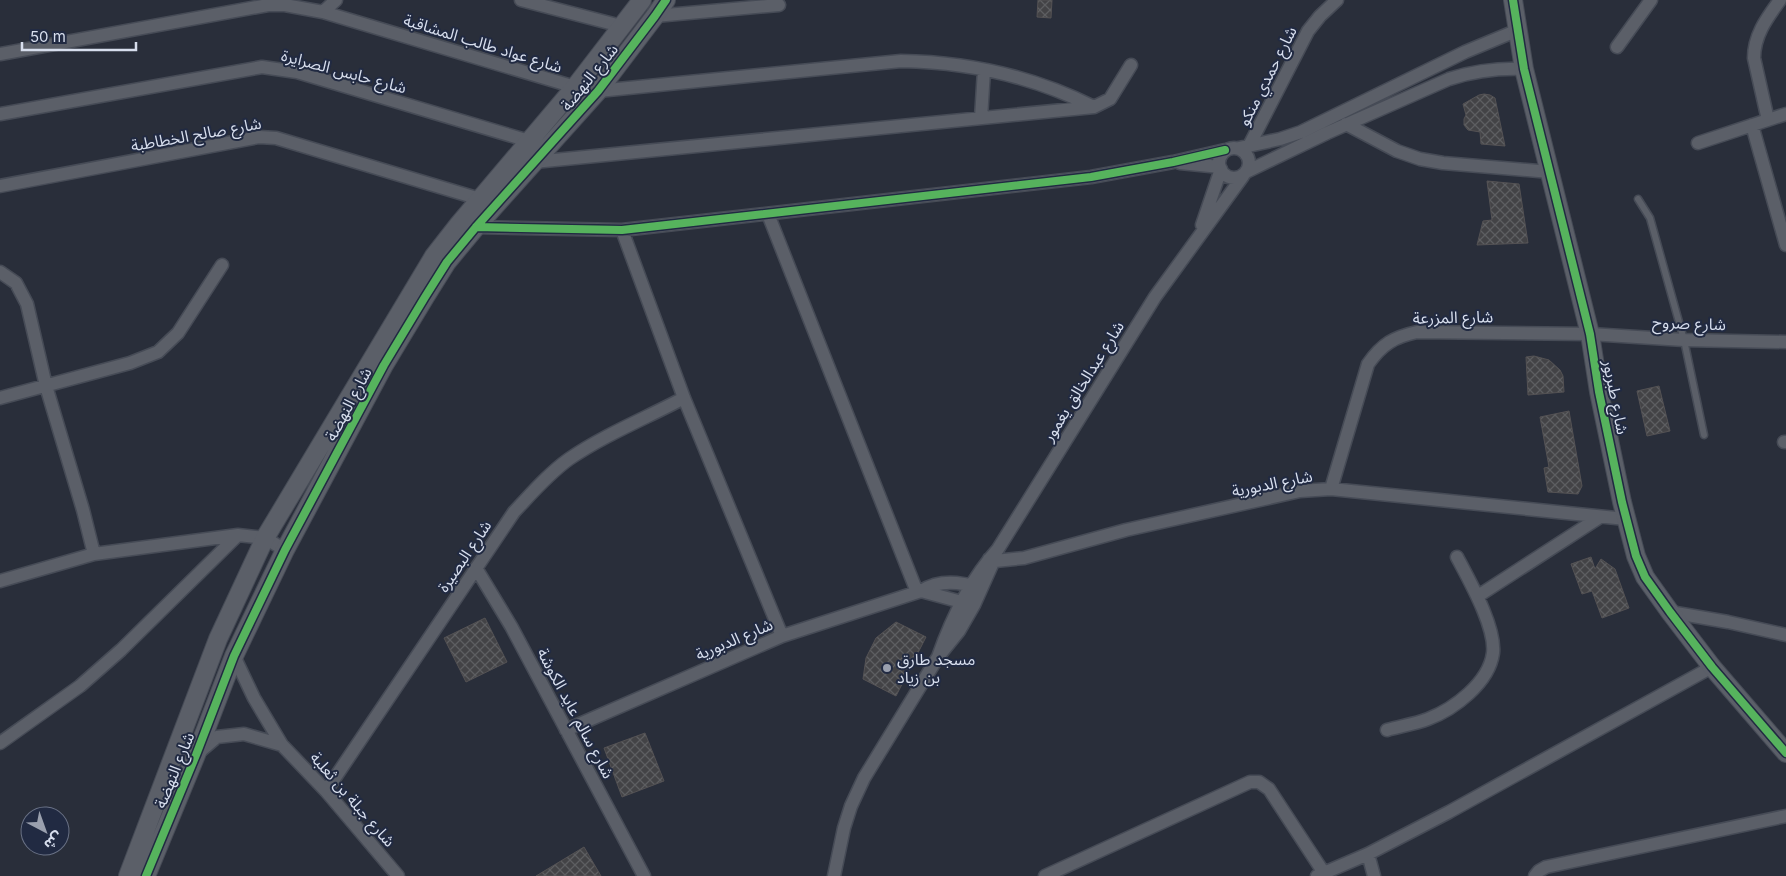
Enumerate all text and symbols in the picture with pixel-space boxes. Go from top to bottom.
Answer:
street label: شارع عواد طالب المشاقبة [400,9,565,80]
scale bar [22,20,136,52]
street label: شارع حمدي منكو [1233,23,1303,131]
text: 50 m [30,27,66,46]
street label: شارع النهضة [556,40,624,116]
street label: شارع حابس الصرايرة [278,45,409,100]
street label: شارع صالح الخطاطبة [129,113,263,158]
street label: شارع المزرعة [1413,306,1493,331]
street label: شارع صروح [1652,312,1726,337]
street label: شارع عبدالخالق يغمور [1037,317,1131,447]
street label: شارع طبربور [1596,357,1633,437]
street label: شارع النهضة [320,364,378,446]
street label: شارع الدبورية [1230,465,1315,504]
street label: شارع البصيرة [433,516,498,597]
street label: شارع الدبورية [692,614,777,667]
street label: شارع سالم عايد الكوشة [530,644,619,783]
place label: مسجد طارق بن زياد [897,649,975,687]
marker: مسجد طارق بن زياد [881,662,893,674]
street label: شارع النهضة [150,729,201,812]
street label: شارع جبلة بن ثعلبة [304,747,400,853]
north arrow [20,806,70,856]
text: ش [41,828,67,854]

